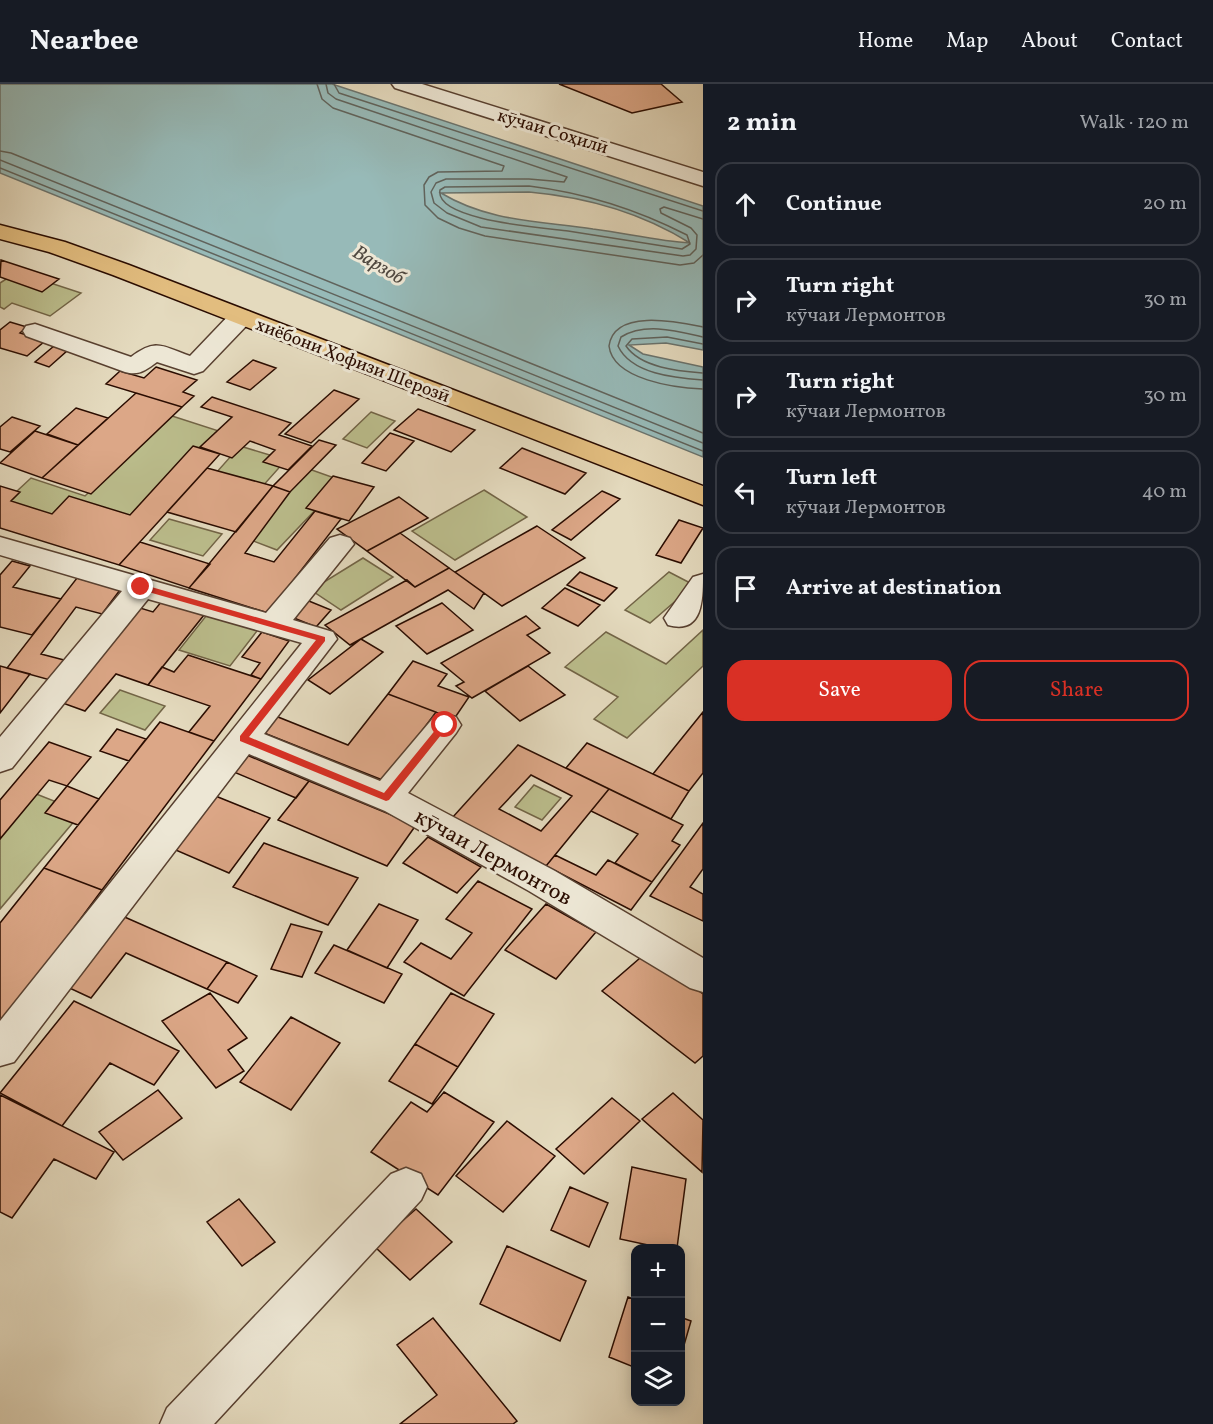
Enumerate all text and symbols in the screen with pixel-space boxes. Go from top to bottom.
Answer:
text: Nearbee [30,22,139,61]
text: Home [858,27,913,56]
text: Map [946,27,988,56]
text: About [1021,27,1078,56]
text: Contact [1111,27,1183,56]
street label: кӯчаи Соҳилӣ [494,104,611,161]
text: 2 min [727,105,797,141]
text: Walk · 120 m [1080,109,1189,137]
icon: ahead [729,188,762,221]
text: Continue [786,189,882,220]
text: 20 m [1143,190,1187,218]
water label: Варзоб [346,239,410,293]
text: Turn right [786,271,894,302]
icon: right [729,284,762,317]
text: 30 m [1143,286,1187,314]
text: кӯчаи Лермонтов [786,302,946,330]
street label: хиёбони Ҳофизи Шерозӣ [252,313,453,410]
text: Turn right [786,367,894,398]
icon: right [729,380,762,413]
text: 30 m [1143,382,1187,410]
text: кӯчаи Лермонтов [786,398,946,426]
text: Turn left [786,463,877,494]
icon: left [729,476,762,509]
text: 40 m [1142,478,1187,506]
text: кӯчаи Лермонтов [786,494,946,522]
icon: arrive [729,572,762,605]
route end [127,573,153,599]
text: Arrive at destination [786,573,1002,604]
button: Save [727,660,952,721]
button: Share [964,660,1189,721]
route start [431,711,457,737]
street label: кӯчаи Лермонтов [408,802,577,914]
map controls [631,1244,685,1406]
button: + [631,1244,685,1298]
button: − [631,1298,685,1352]
button: layers [631,1352,685,1406]

